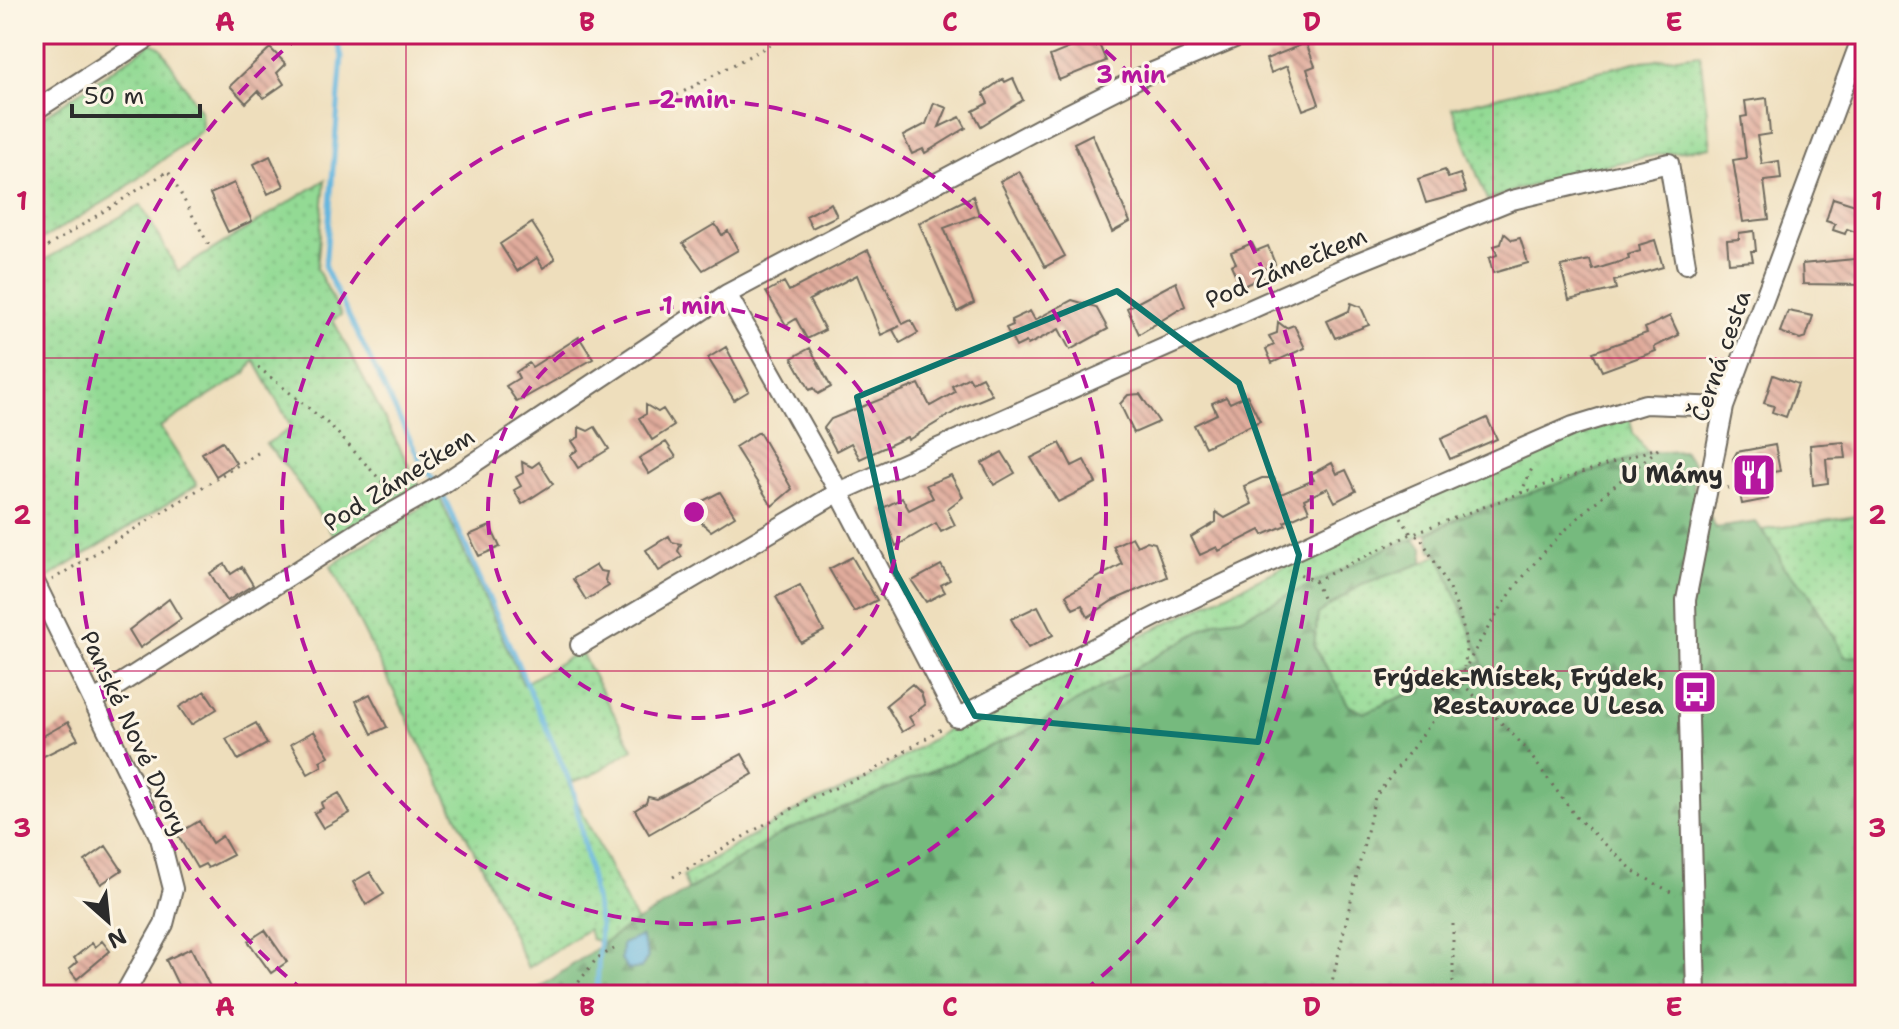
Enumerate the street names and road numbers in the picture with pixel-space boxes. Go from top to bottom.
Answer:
street label: Pod Zámečkem [1200,220,1372,316]
street label: Černá cesta [1684,286,1758,426]
street label: Pod Zámečkem [317,421,481,539]
street label: Panské Nové Dvory [73,625,195,841]

